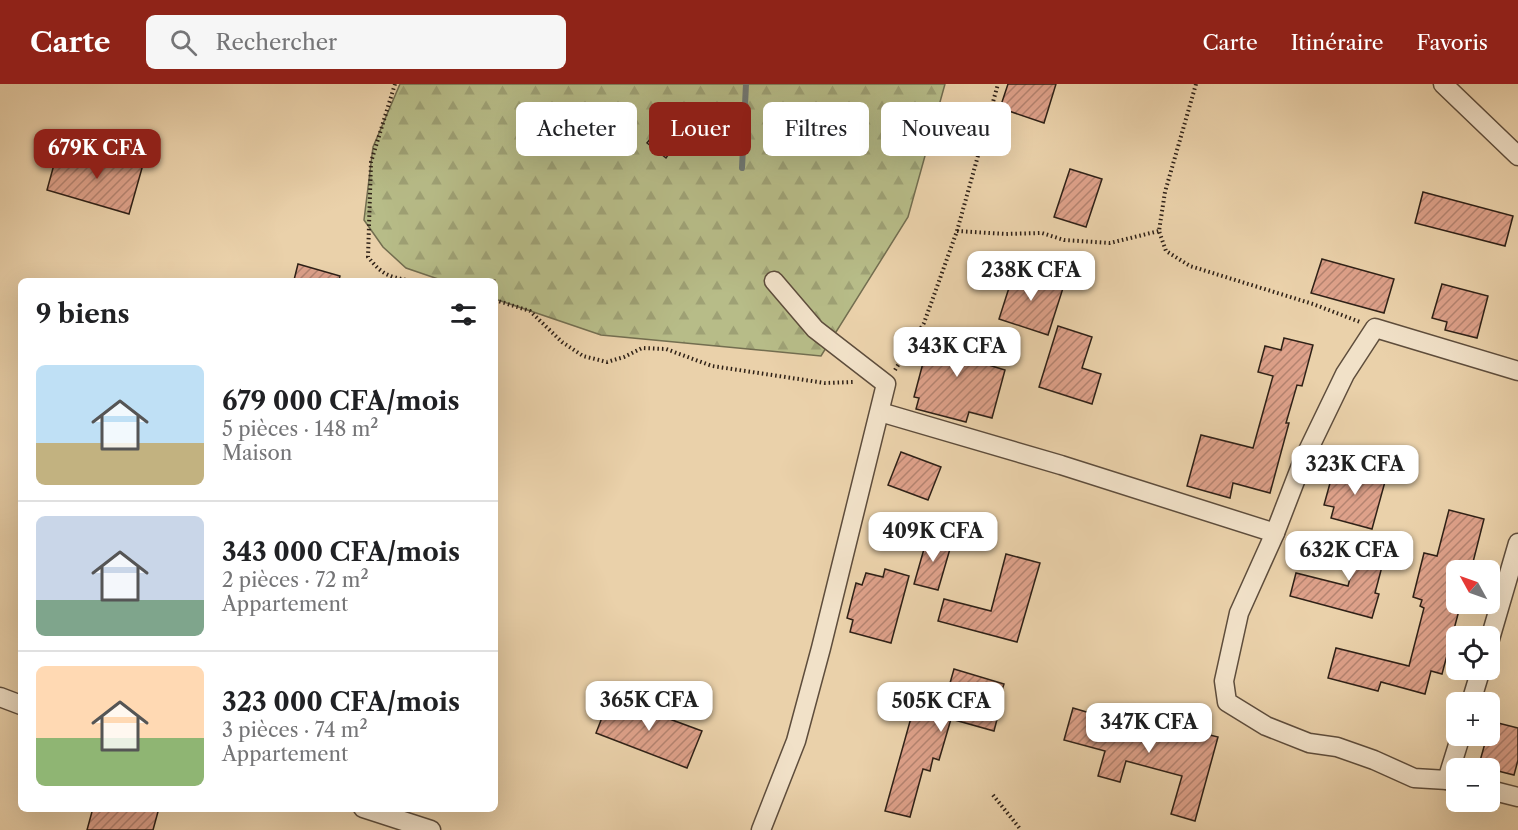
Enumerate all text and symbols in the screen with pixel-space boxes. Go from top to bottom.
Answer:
search box [146,15,566,69]
text: Carte [30,25,110,59]
icon: search [167,26,200,59]
text: Rechercher [215,29,337,56]
text: Carte [1202,30,1258,55]
text: Itinéraire [1291,30,1384,55]
text: Favoris [1417,30,1488,55]
chip: Acheter [516,102,637,156]
chip: Louer [649,102,751,156]
chip: Filtres [763,102,869,156]
chip: Nouveau [881,102,1011,156]
pin: 679K CFA [35,129,159,180]
text: 679K CFA [48,136,146,160]
pin: 238K CFA [969,251,1093,302]
text: 238K CFA [981,258,1081,282]
text: 9 biens [36,298,130,330]
icon: filters [447,298,480,331]
pin: 343K CFA [895,327,1019,378]
text: 343K CFA [908,334,1006,358]
text: 679 000 CFA/mois [222,385,460,417]
icon: home [84,389,156,461]
text: 5 pièces · 148 m² [222,417,378,441]
text: Maison [222,441,292,465]
pin: 323K CFA [1293,445,1417,496]
text: 323K CFA [1306,452,1404,476]
pin: 409K CFA [871,512,995,563]
text: 409K CFA [883,519,983,543]
pin: 632K CFA [1287,531,1411,582]
text: 343 000 CFA/mois [222,536,460,568]
text: 632K CFA [1299,538,1399,562]
icon: home [84,540,156,612]
north arrow [1446,560,1500,614]
map controls [1446,560,1500,812]
text: 2 pièces · 72 m² [222,568,369,592]
text: Appartement [222,592,348,616]
button: locate [1446,626,1500,680]
pin: 365K CFA [587,681,711,732]
pin: 505K CFA [879,682,1003,733]
text: 323 000 CFA/mois [222,686,460,718]
text: 365K CFA [600,688,698,712]
text: 505K CFA [891,689,991,713]
icon: home [84,690,156,762]
button: + [1446,692,1500,746]
pin: 347K CFA [1087,703,1211,754]
text: 347K CFA [1100,710,1198,734]
text: 3 pièces · 74 m² [222,718,368,742]
text: Appartement [222,742,348,766]
button: − [1446,758,1500,812]

